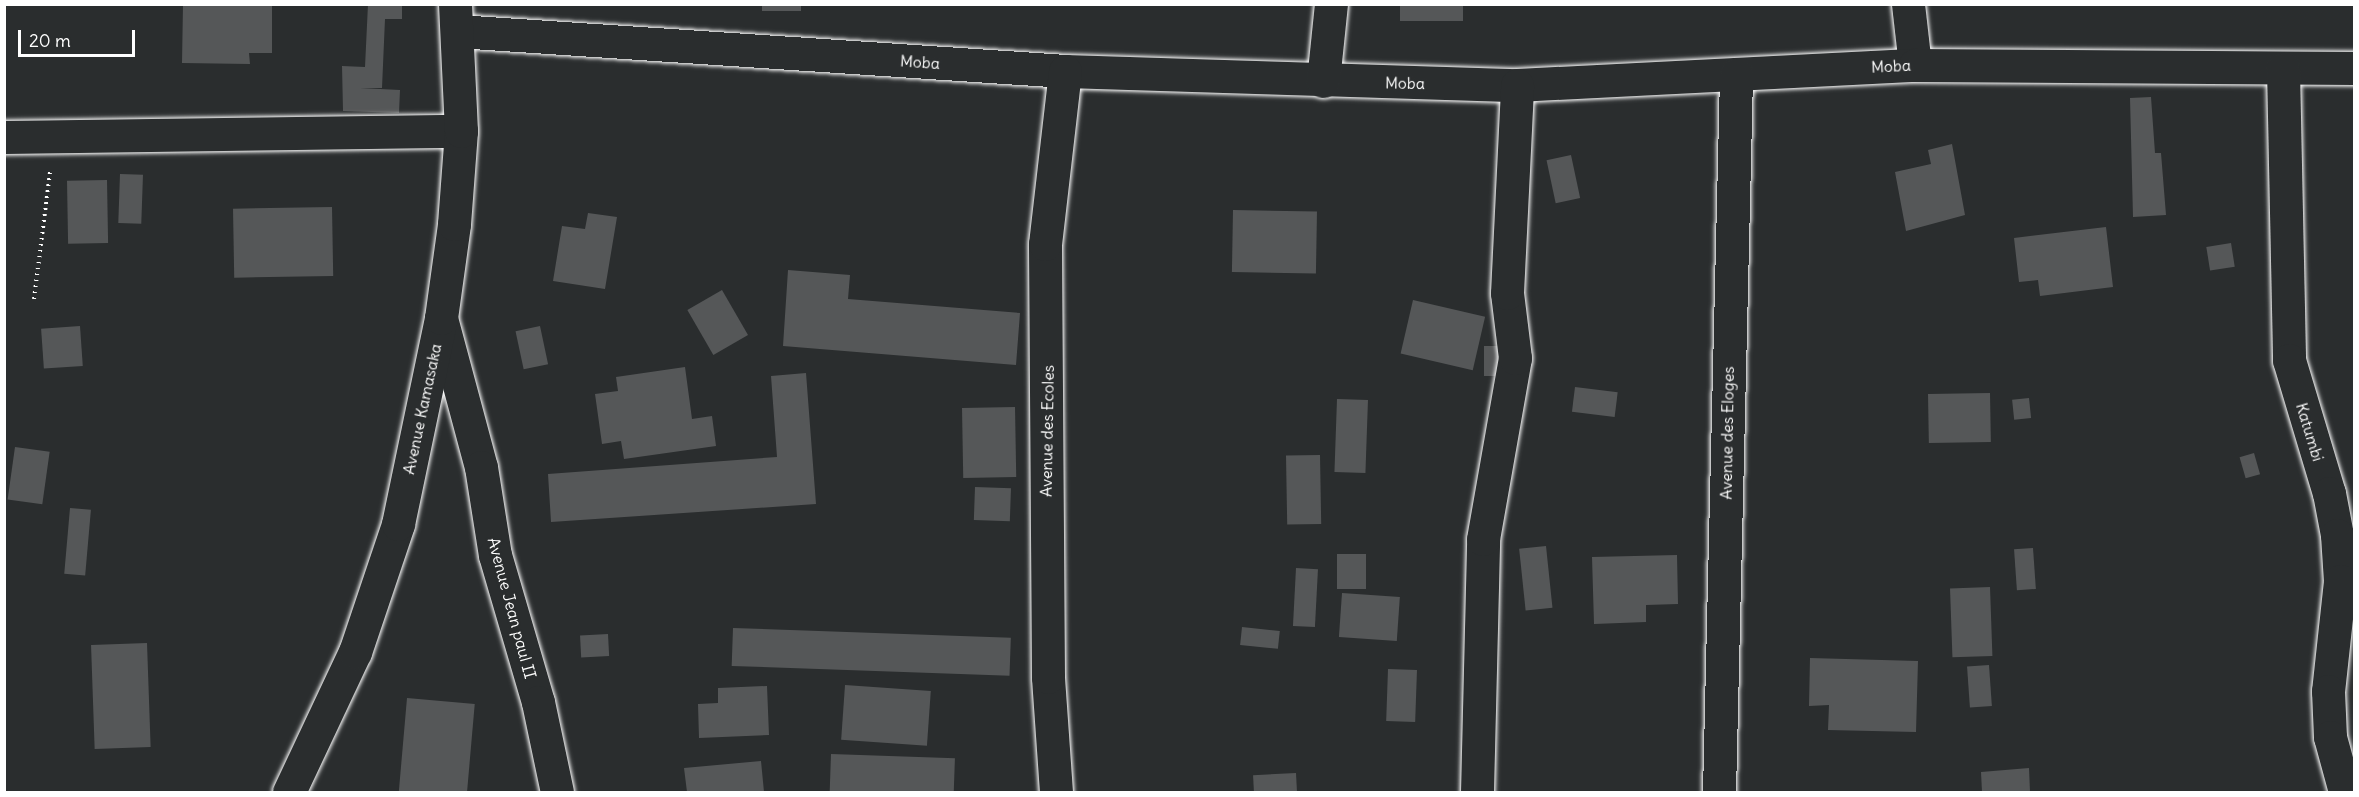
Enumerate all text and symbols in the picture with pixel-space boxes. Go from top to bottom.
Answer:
scale bar [21,18,138,56]
text: 20 m [29,29,71,52]
street label: Moba [899,51,941,73]
street label: Moba [1871,55,1911,77]
street label: Moba [1385,73,1425,93]
street label: Avenue Kamasaka [399,342,445,476]
street label: Avenue des Ecoles [1036,365,1058,497]
street label: Avenue des Eloges [1716,366,1738,500]
street label: Katumbi [2292,400,2328,464]
street label: Avenue Jean paul II [484,535,540,681]

